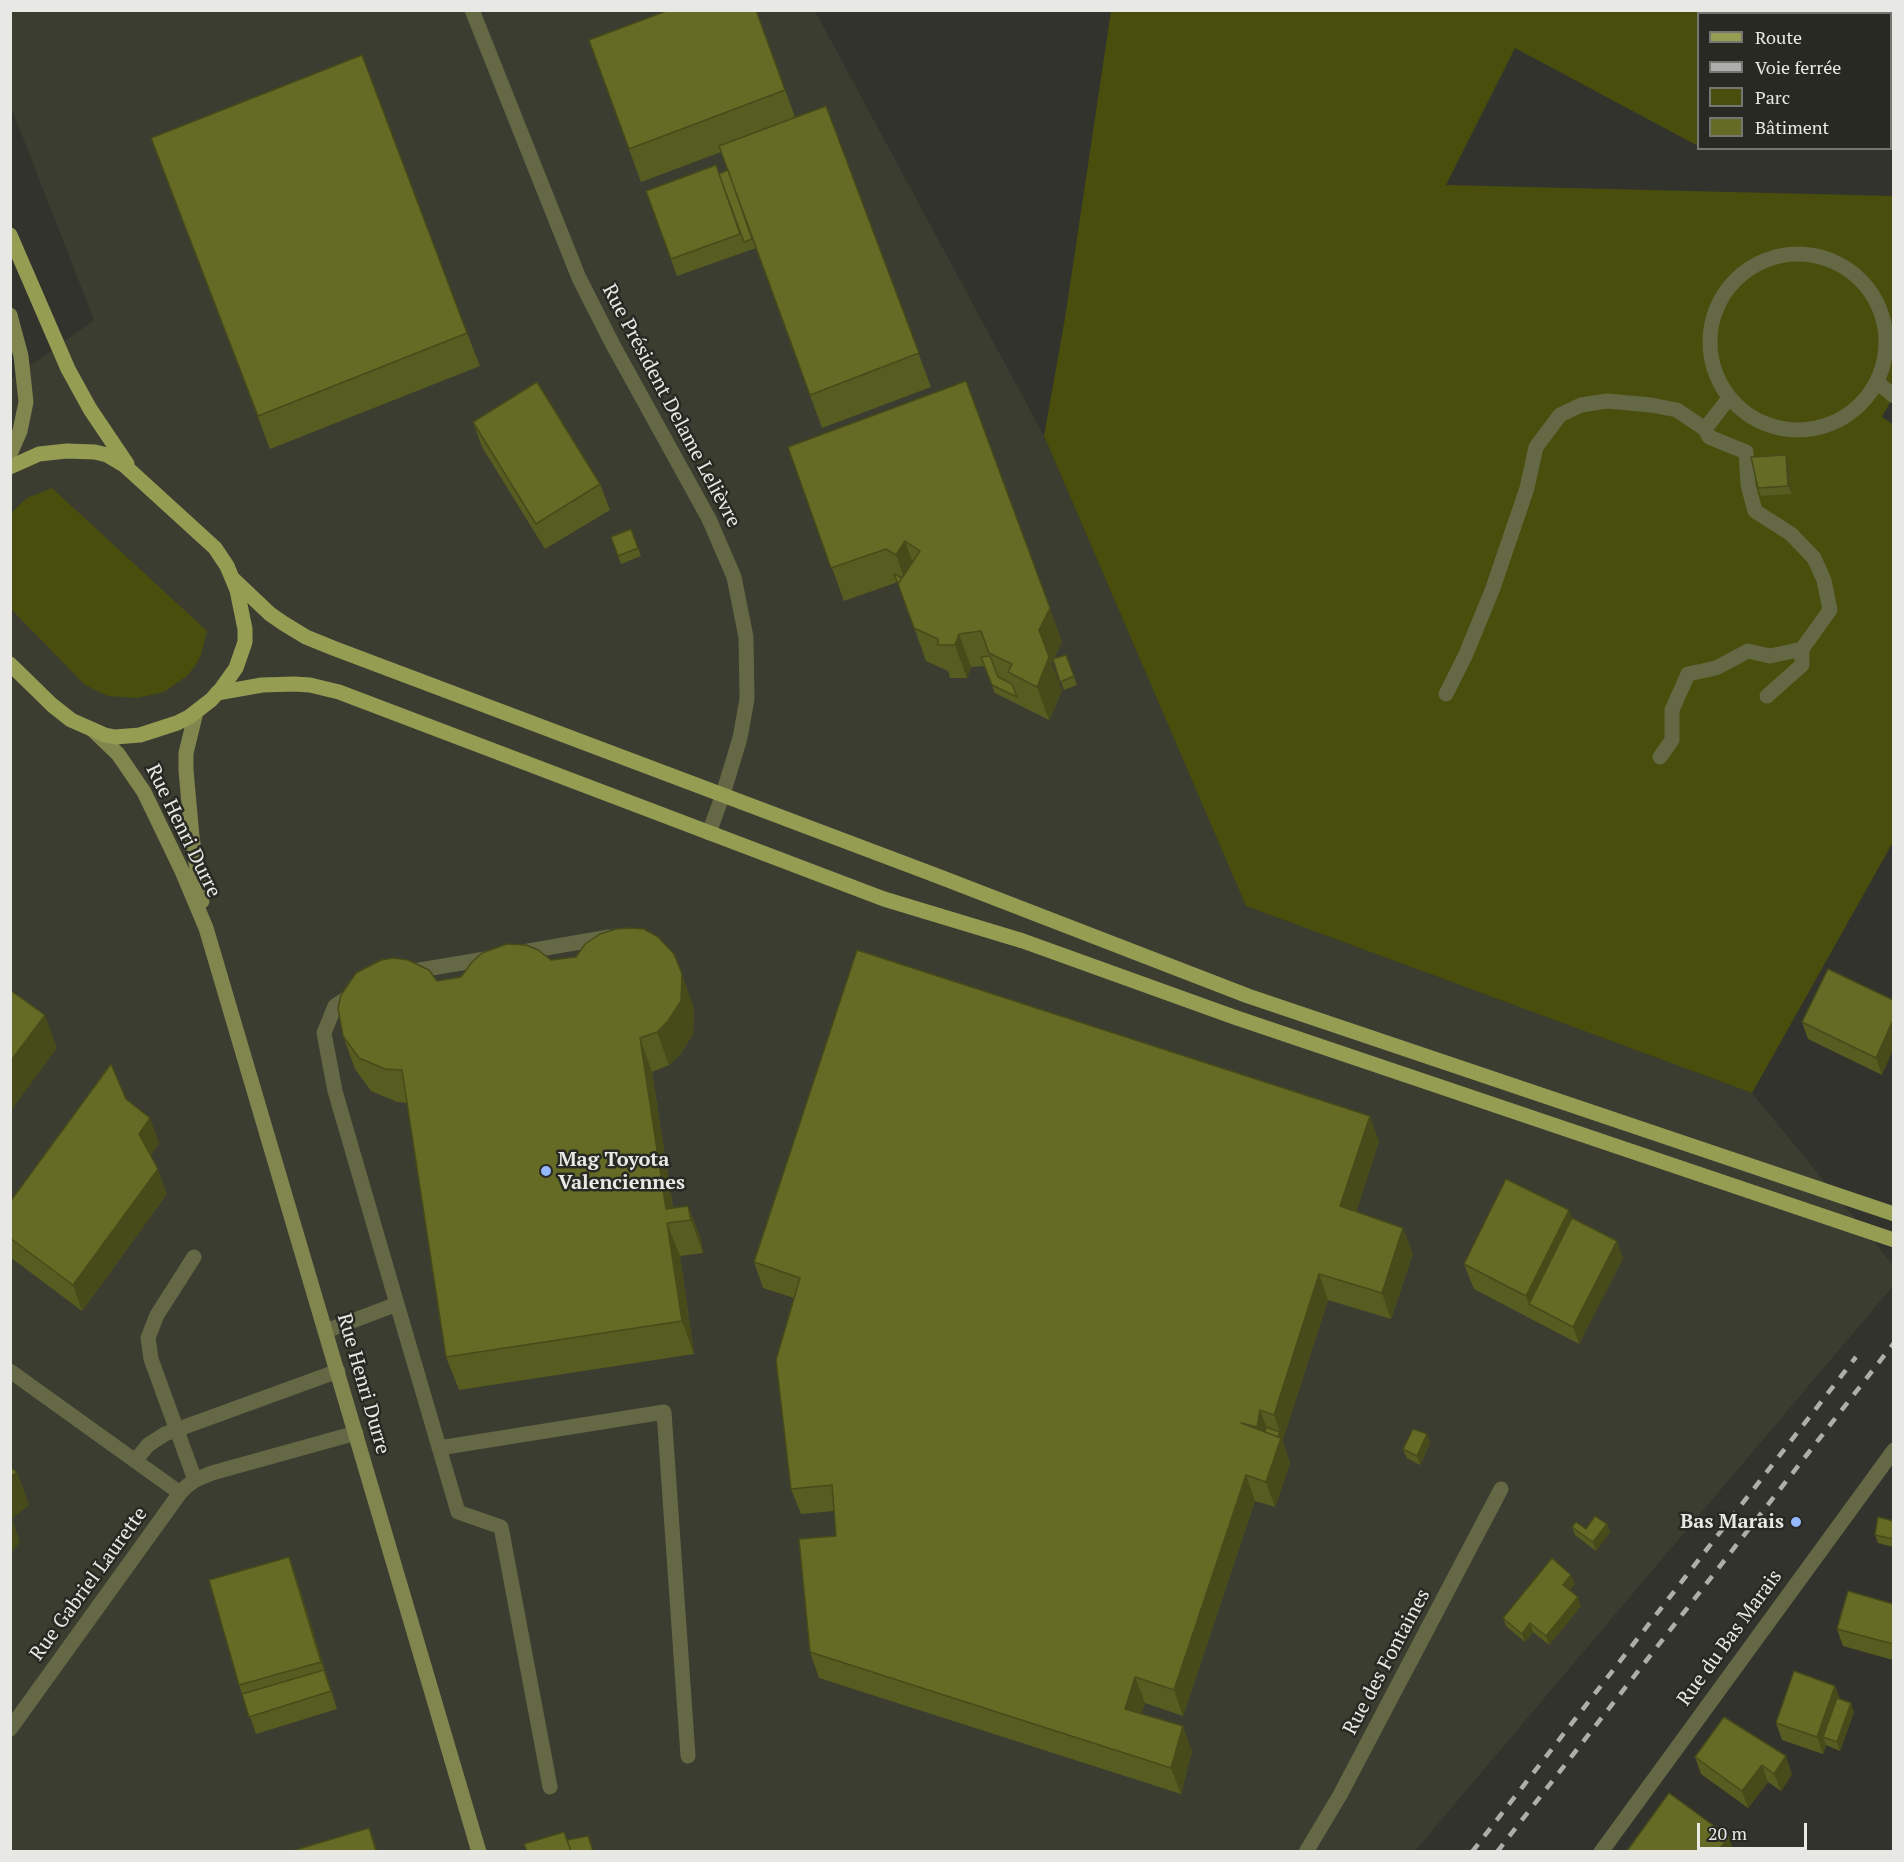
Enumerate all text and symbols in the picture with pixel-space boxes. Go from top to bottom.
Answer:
legend [1697,12,1892,150]
text: Route [1755,25,1802,49]
text: Voie ferrée [1755,55,1841,79]
text: Parc [1755,85,1790,109]
text: Bâtiment [1755,115,1829,139]
street label: Rue Président Delame Lelièvre [597,280,745,532]
street label: Rue Henri Durre [140,760,226,902]
place label: Mag Toyota Valenciennes [558,1148,685,1195]
marker: Mag Toyota Valenciennes [539,1164,553,1178]
street label: Rue Henri Durre [331,1311,395,1457]
street label: Rue Gabriel Laurette [25,1503,153,1665]
place label: Bas Marais [1680,1510,1784,1534]
marker: Bas Marais [1789,1515,1803,1529]
street label: Rue du Bas Marais [1673,1565,1787,1711]
street label: Rue des Fontaines [1338,1585,1436,1739]
scale bar [1700,1811,1810,1849]
text: 20 m [1708,1821,1747,1845]

